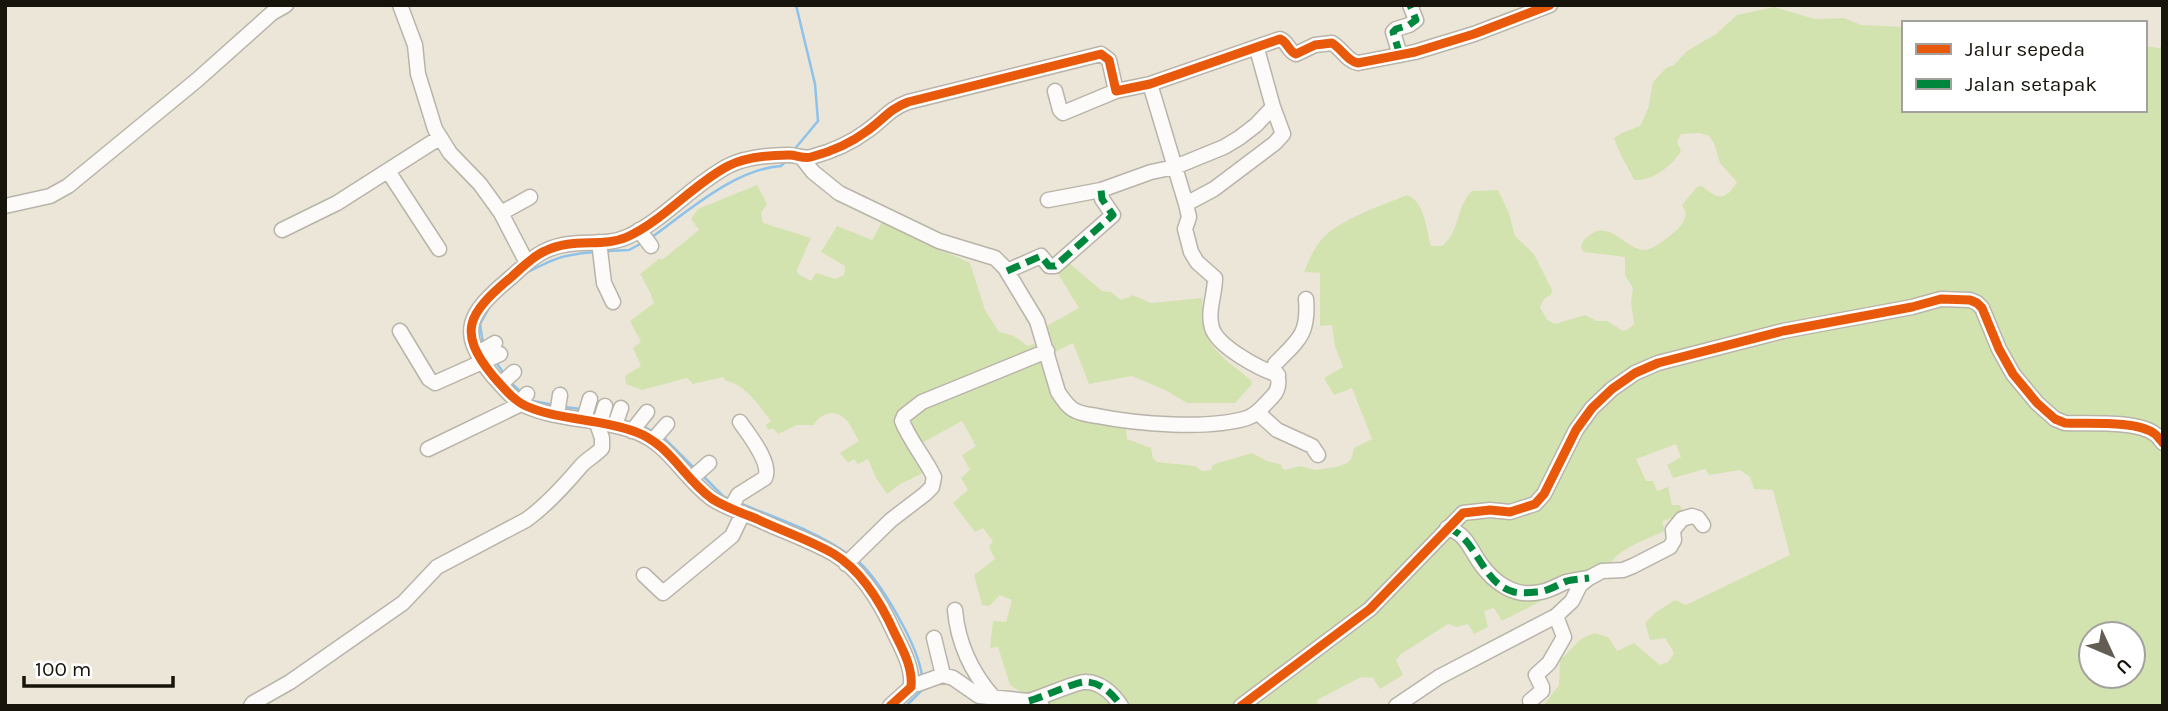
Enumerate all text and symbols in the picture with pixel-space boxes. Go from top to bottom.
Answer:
legend [1902,21,2147,112]
text: Jalur sepeda [1965,37,2085,61]
text: Jalan setapak [1965,72,2097,96]
north arrow [2077,620,2147,690]
scale bar [24,644,173,688]
text: U [2111,654,2136,678]
text: 100 m [35,657,92,681]

